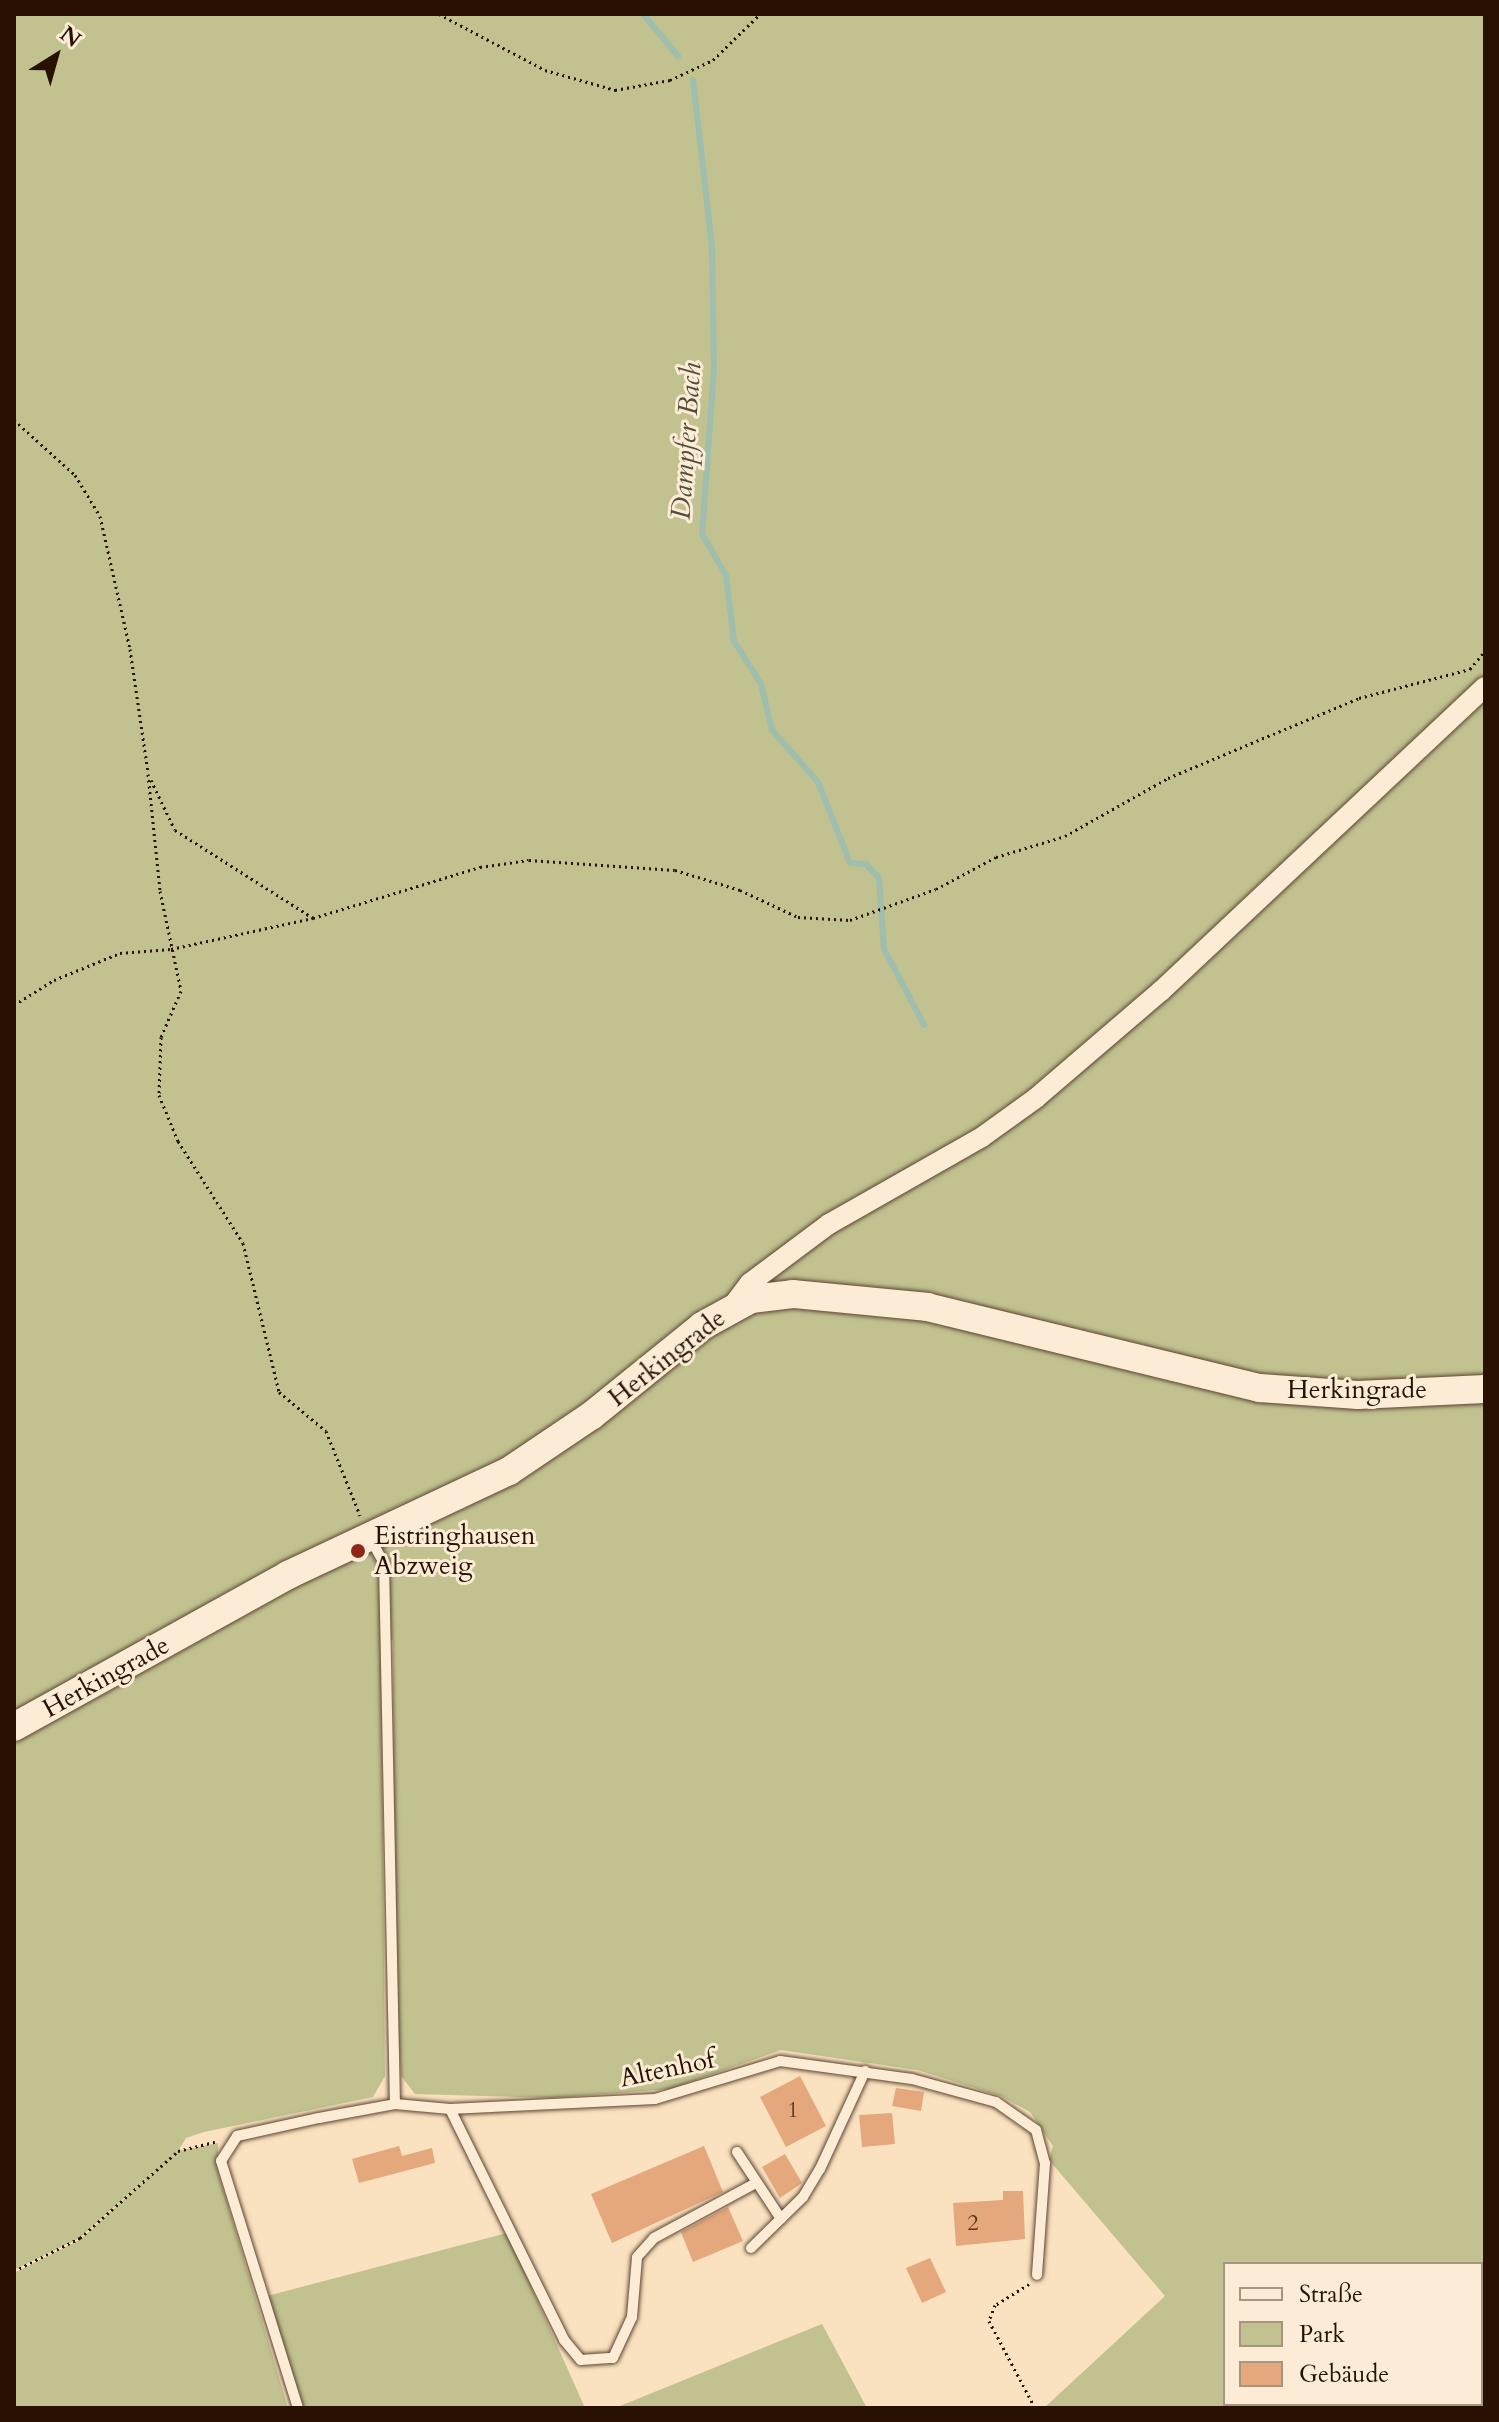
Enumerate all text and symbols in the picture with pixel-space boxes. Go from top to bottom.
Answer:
north arrow [16,16,96,96]
text: N [54,19,87,55]
water label: Dampfer Bach [664,361,708,521]
street label: Herkingrade [602,1303,732,1413]
street label: Herkingrade [1287,1374,1427,1406]
place label: Eistringhausen Abzweig [374,1520,535,1582]
marker: Eistringhausen Abzweig [349,1542,367,1560]
street label: Herkingrade [37,1629,175,1725]
street label: Altenhof [617,2044,717,2094]
house number: 1 [787,2098,799,2124]
house number: 2 [967,2211,979,2237]
legend [1223,2262,1483,2406]
text: Straße [1299,2278,1363,2311]
text: Park [1299,2318,1345,2351]
text: Gebäude [1299,2358,1389,2391]

